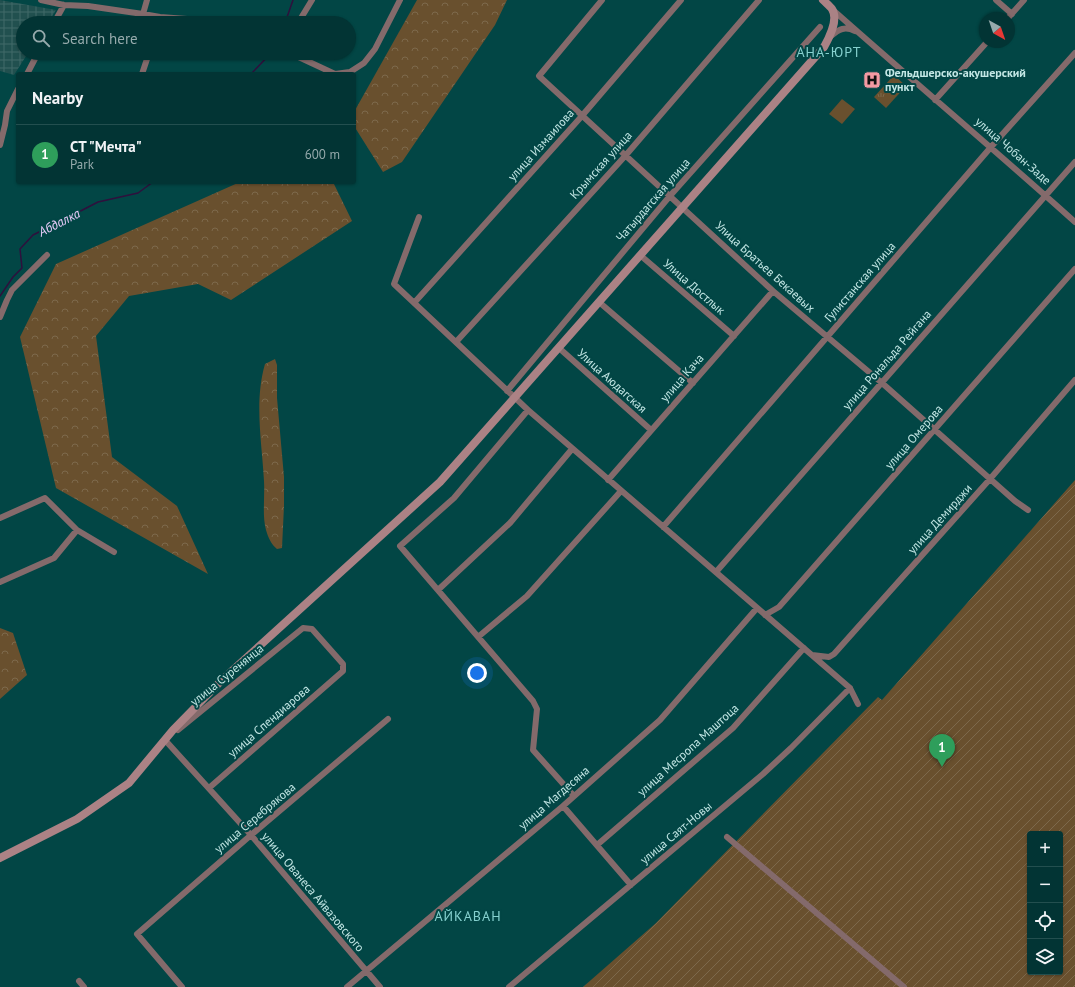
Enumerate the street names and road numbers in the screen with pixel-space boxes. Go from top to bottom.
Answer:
street label: улица Измаилова [504,105,577,184]
street label: улица Чобан-Заде [972,114,1054,188]
street label: Крымская улица [566,128,635,202]
street label: Чатырдагская улица [612,155,693,244]
street label: Улица Братьев Бекаевых [712,218,818,315]
street label: Гулистанская улица [821,239,898,325]
street label: Улица Достлык [660,256,729,318]
street label: улица Рональда Рейгана [839,307,934,413]
street label: Улица Аюдагская [574,345,650,416]
street label: улица Кача [657,351,707,405]
street label: улица Омерова [882,401,946,472]
street label: улица Демирджи [904,481,975,557]
street label: улица Суренянца [187,640,266,709]
street label: улица Спендиарова [225,681,313,760]
street label: улица Месропа Маштоца [634,700,741,799]
street label: улица Магдесяна [515,763,592,833]
street label: улица Серебрякова [211,779,298,856]
street label: улица Саят-Новы [637,798,715,867]
street label: улица Ованеса Айвазовского [259,829,368,955]

